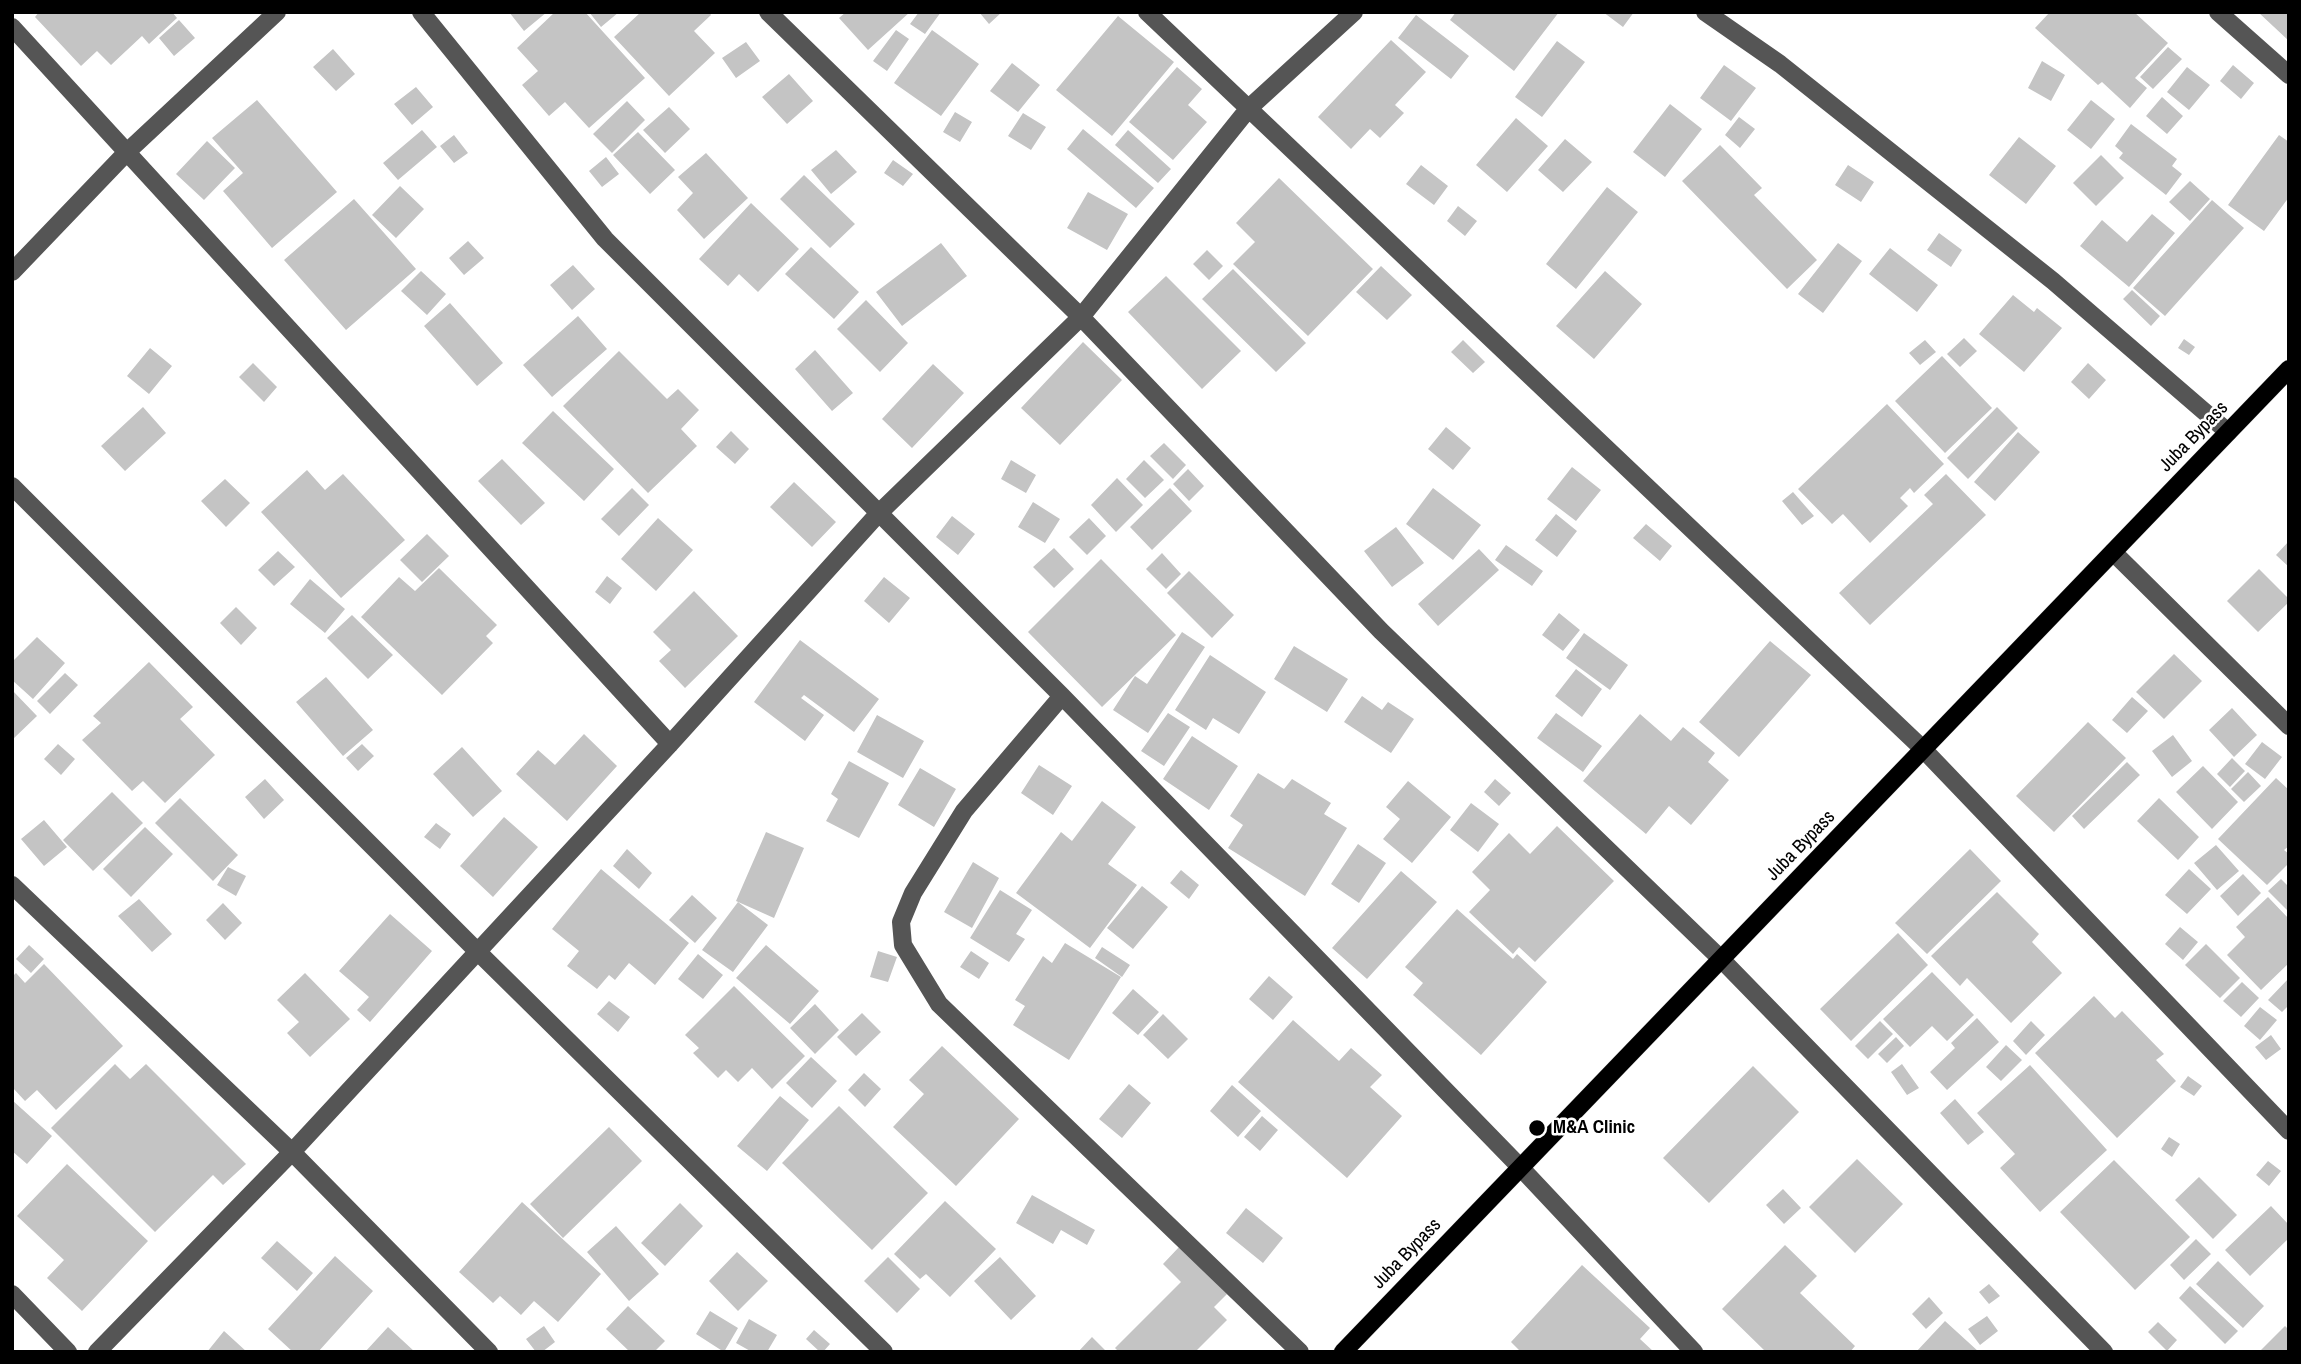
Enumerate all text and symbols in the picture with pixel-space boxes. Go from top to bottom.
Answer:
street label: Juba Bypass [2155,397,2233,477]
street label: Juba Bypass [1762,806,1840,886]
place label: M&A Clinic [1553,1117,1635,1139]
marker: M&A Clinic [1527,1118,1547,1138]
street label: Juba Bypass [1368,1214,1446,1294]

